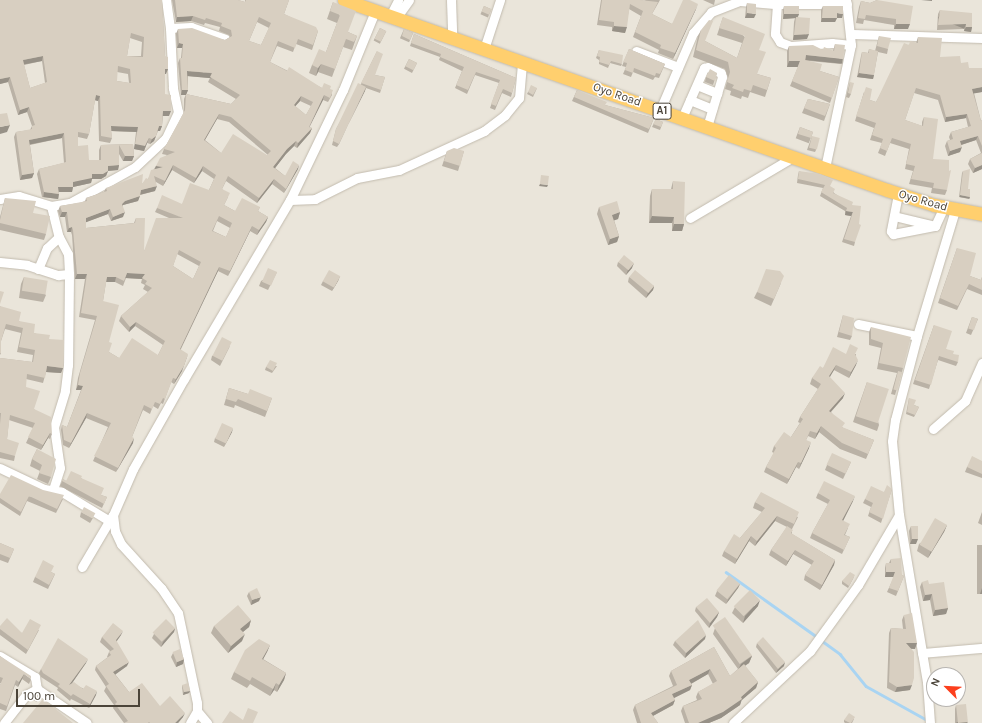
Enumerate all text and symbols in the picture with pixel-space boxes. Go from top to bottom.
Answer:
street label: Oyo Road [591,80,643,110]
road number: A1 [652,102,672,120]
street label: Oyo Road [897,187,949,215]
north arrow [926,667,966,707]
text: N [928,676,943,689]
scale bar [18,681,142,707]
text: 100 m [23,689,55,703]

